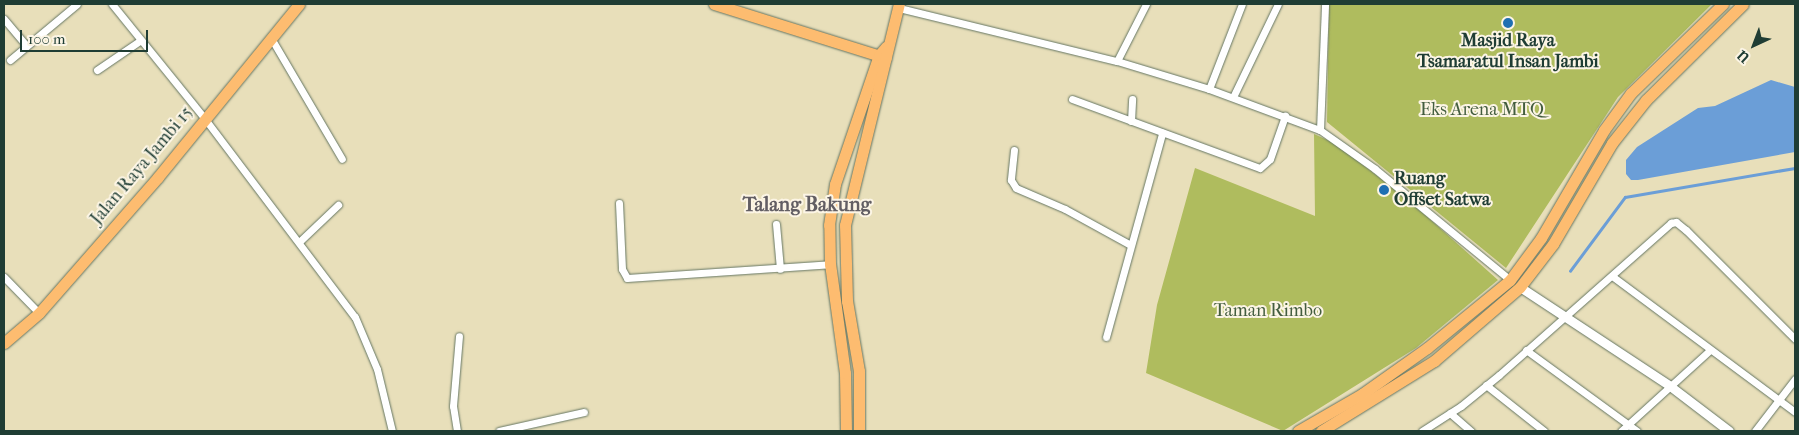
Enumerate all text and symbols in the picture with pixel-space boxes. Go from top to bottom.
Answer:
marker: Masjid Raya Tsamaratul Insan Jambi [1502,17,1514,29]
scale bar [22,20,150,52]
north arrow [1729,20,1779,70]
text: 100 m [28,30,66,48]
place label: Masjid Raya Tsamaratul Insan Jambi [1417,31,1599,74]
text: U [1734,46,1753,66]
park label: Eks Arena MTQ [1420,99,1544,121]
street label: Jalan Raya Jambi 15 [86,103,198,229]
place label: Ruang Offset Satwa [1394,169,1490,212]
marker: Ruang Offset Satwa [1378,184,1390,196]
district label: Talang Bakung [743,192,871,216]
park label: Taman Rimbo [1214,300,1322,322]

